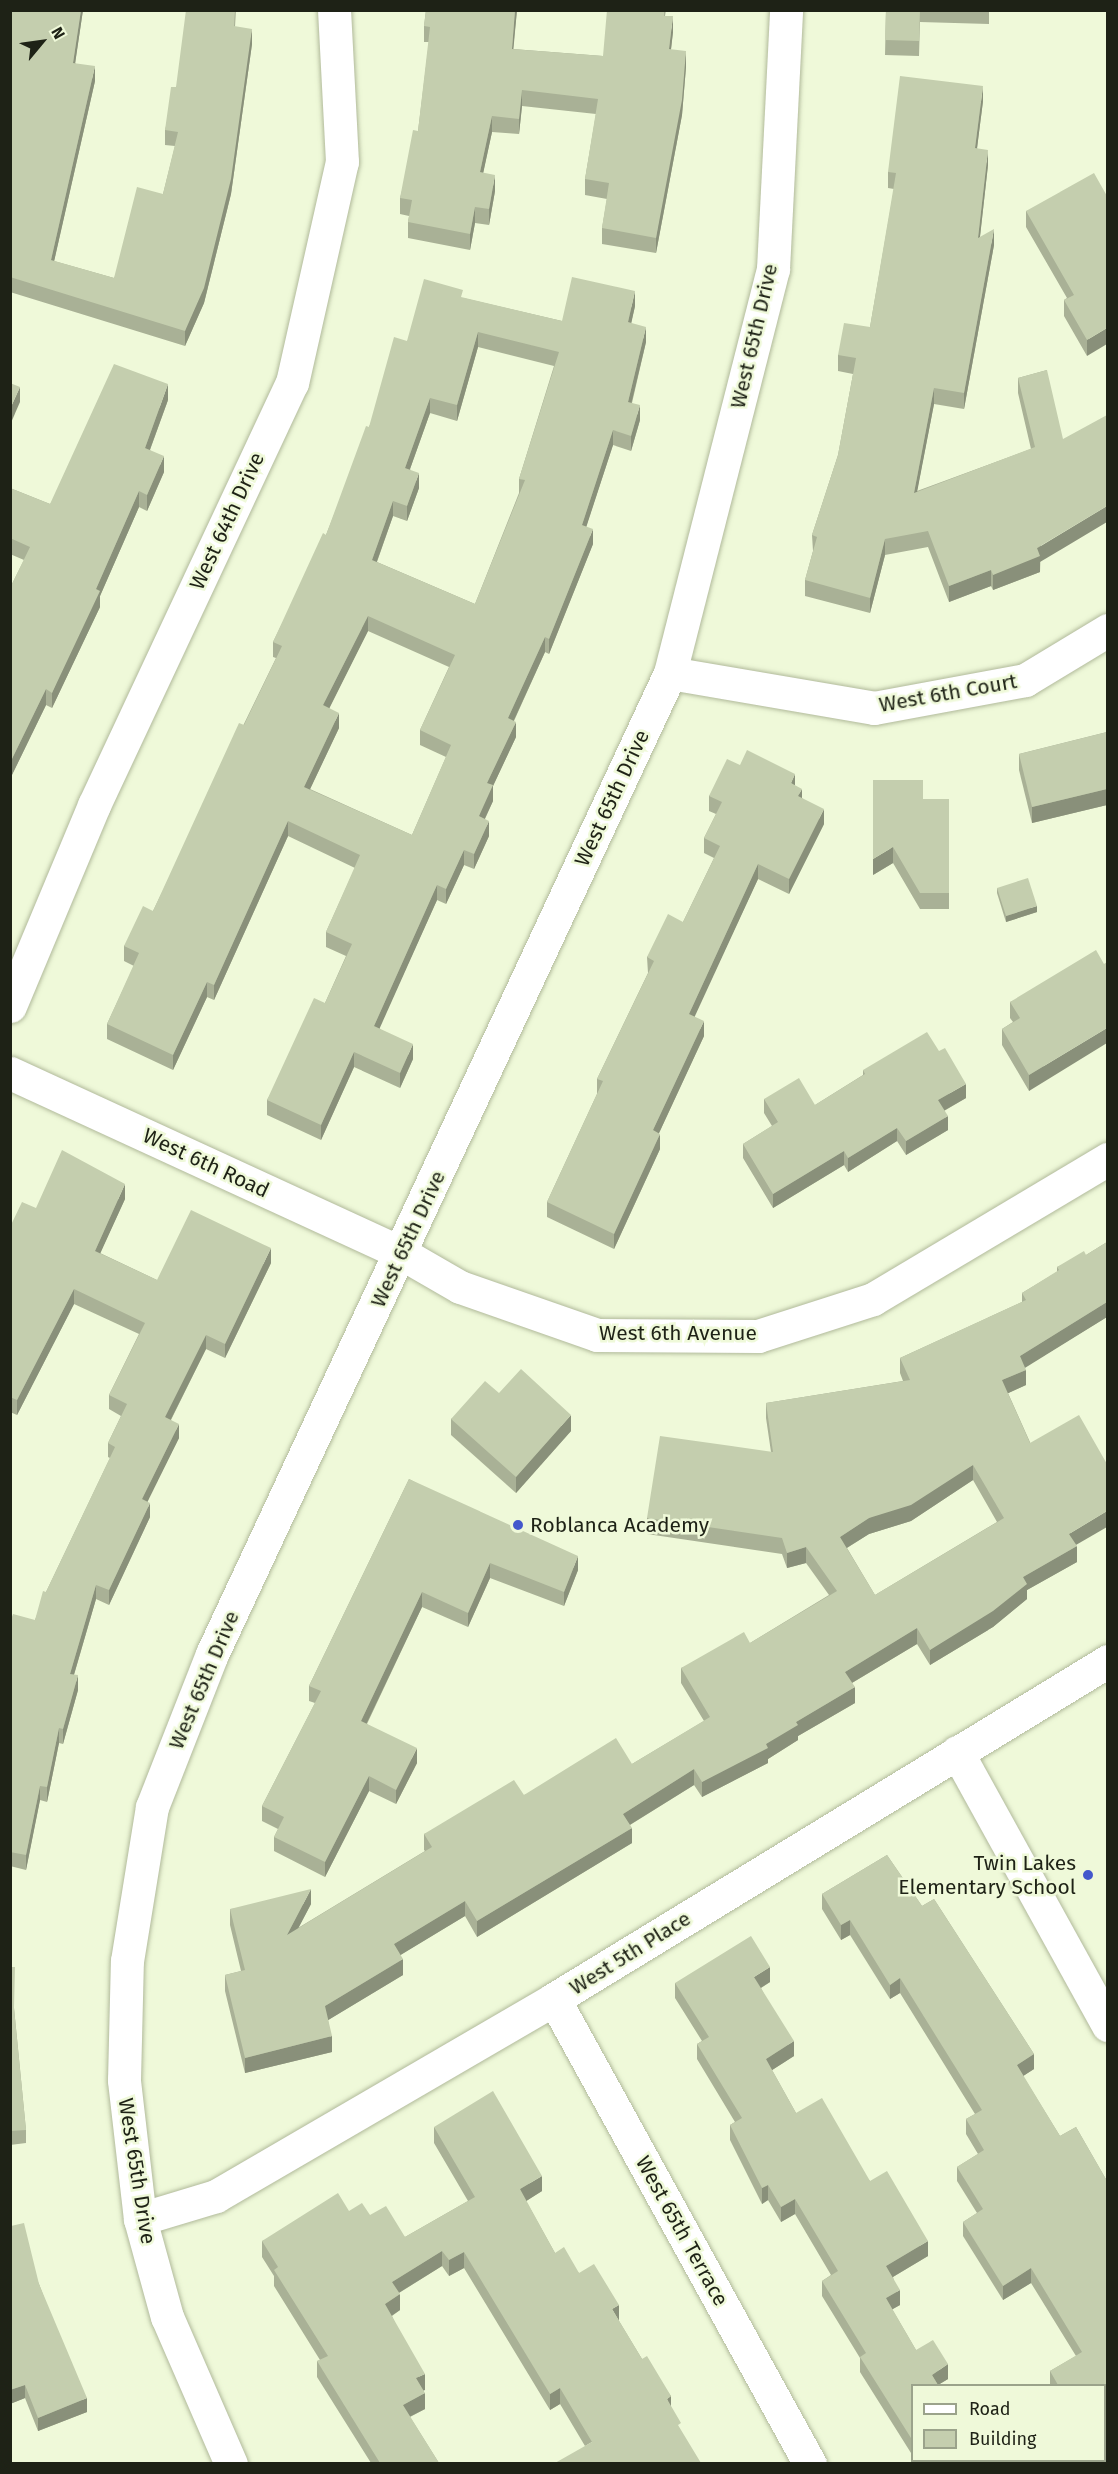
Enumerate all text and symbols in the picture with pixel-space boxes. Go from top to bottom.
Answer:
north arrow [12,12,72,72]
text: N [47,24,69,42]
street label: West 65th Drive [725,261,783,411]
street label: West 64th Drive [184,448,270,594]
street label: West 6th Court [877,668,1019,718]
street label: West 65th Drive [569,726,655,870]
street label: West 6th Road [139,1123,273,1203]
street label: West 65th Drive [365,1167,451,1311]
street label: West 6th Avenue [599,1320,757,1346]
place label: Roblanca Academy [530,1512,709,1538]
marker: Roblanca Academy [511,1518,525,1532]
street label: West 65th Drive [164,1607,244,1753]
place label: Twin Lakes Elementary School [898,1850,1076,1900]
marker: Twin Lakes Elementary School [1081,1868,1095,1882]
street label: West 5th Place [565,1906,695,2000]
street label: West 65th Drive [113,2096,161,2246]
street label: West 65th Terrace [630,2152,734,2310]
legend [911,2384,1106,2462]
text: Road [969,2398,1011,2420]
text: Building [969,2428,1036,2450]

